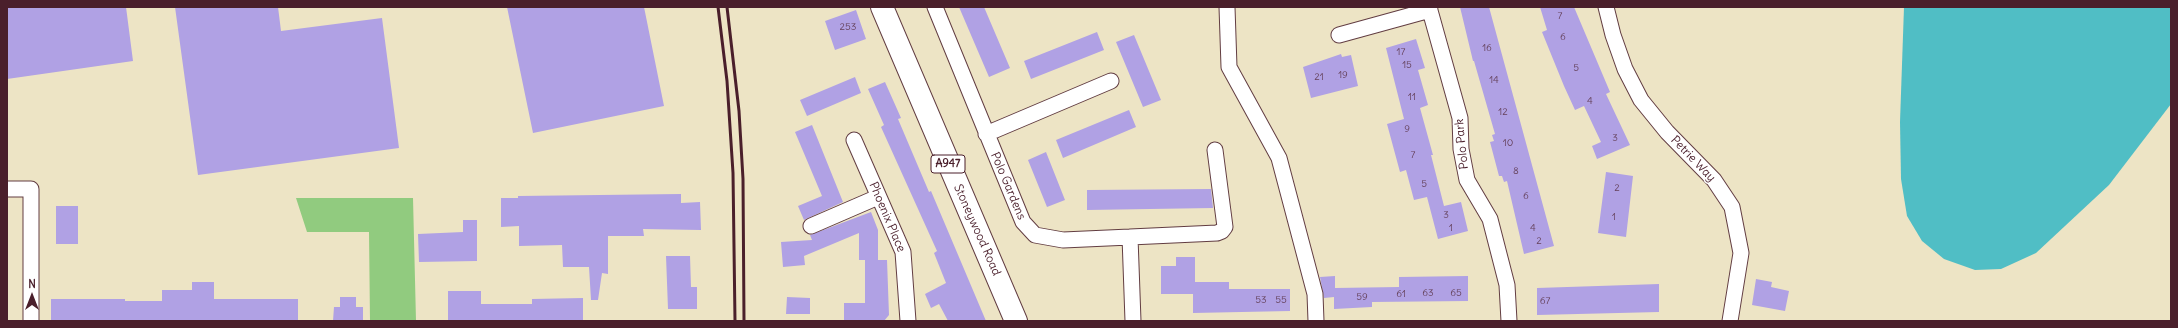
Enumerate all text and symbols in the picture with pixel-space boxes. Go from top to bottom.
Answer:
house number: 7 [1558,10,1562,22]
house number: 253 [840,21,856,33]
house number: 6 [1560,31,1566,43]
house number: 16 [1482,42,1492,54]
house number: 17 [1397,46,1405,58]
house number: 15 [1402,59,1412,71]
house number: 5 [1573,62,1579,74]
house number: 19 [1338,69,1348,81]
house number: 21 [1314,71,1324,83]
house number: 14 [1489,74,1499,86]
house number: 11 [1408,91,1416,103]
house number: 4 [1587,95,1593,107]
house number: 12 [1498,106,1508,118]
street label: Polo Park [1452,118,1472,170]
house number: 9 [1404,123,1410,135]
house number: 3 [1612,132,1618,144]
street label: Petrie Way [1668,133,1718,185]
house number: 10 [1503,137,1513,149]
house number: 7 [1411,149,1415,161]
street label: Polo Gardens [987,150,1029,222]
road number: A947 [931,155,965,173]
house number: 8 [1513,165,1519,177]
house number: 5 [1421,178,1427,190]
street label: Phoenix Place [866,180,908,254]
street label: Stoneywood Road [950,182,1004,278]
house number: 2 [1614,182,1620,194]
house number: 6 [1523,190,1529,202]
house number: 3 [1443,209,1449,221]
house number: 1 [1612,211,1616,223]
house number: 1 [1449,222,1453,234]
house number: 4 [1530,222,1536,234]
house number: 2 [1536,235,1542,247]
north arrow [12,276,52,316]
text: N [28,277,36,291]
house number: 63 [1422,287,1434,299]
house number: 65 [1450,287,1462,299]
house number: 61 [1396,288,1406,300]
house number: 59 [1356,291,1368,303]
house number: 53 [1255,294,1267,306]
house number: 55 [1275,294,1287,306]
house number: 67 [1540,295,1550,307]

